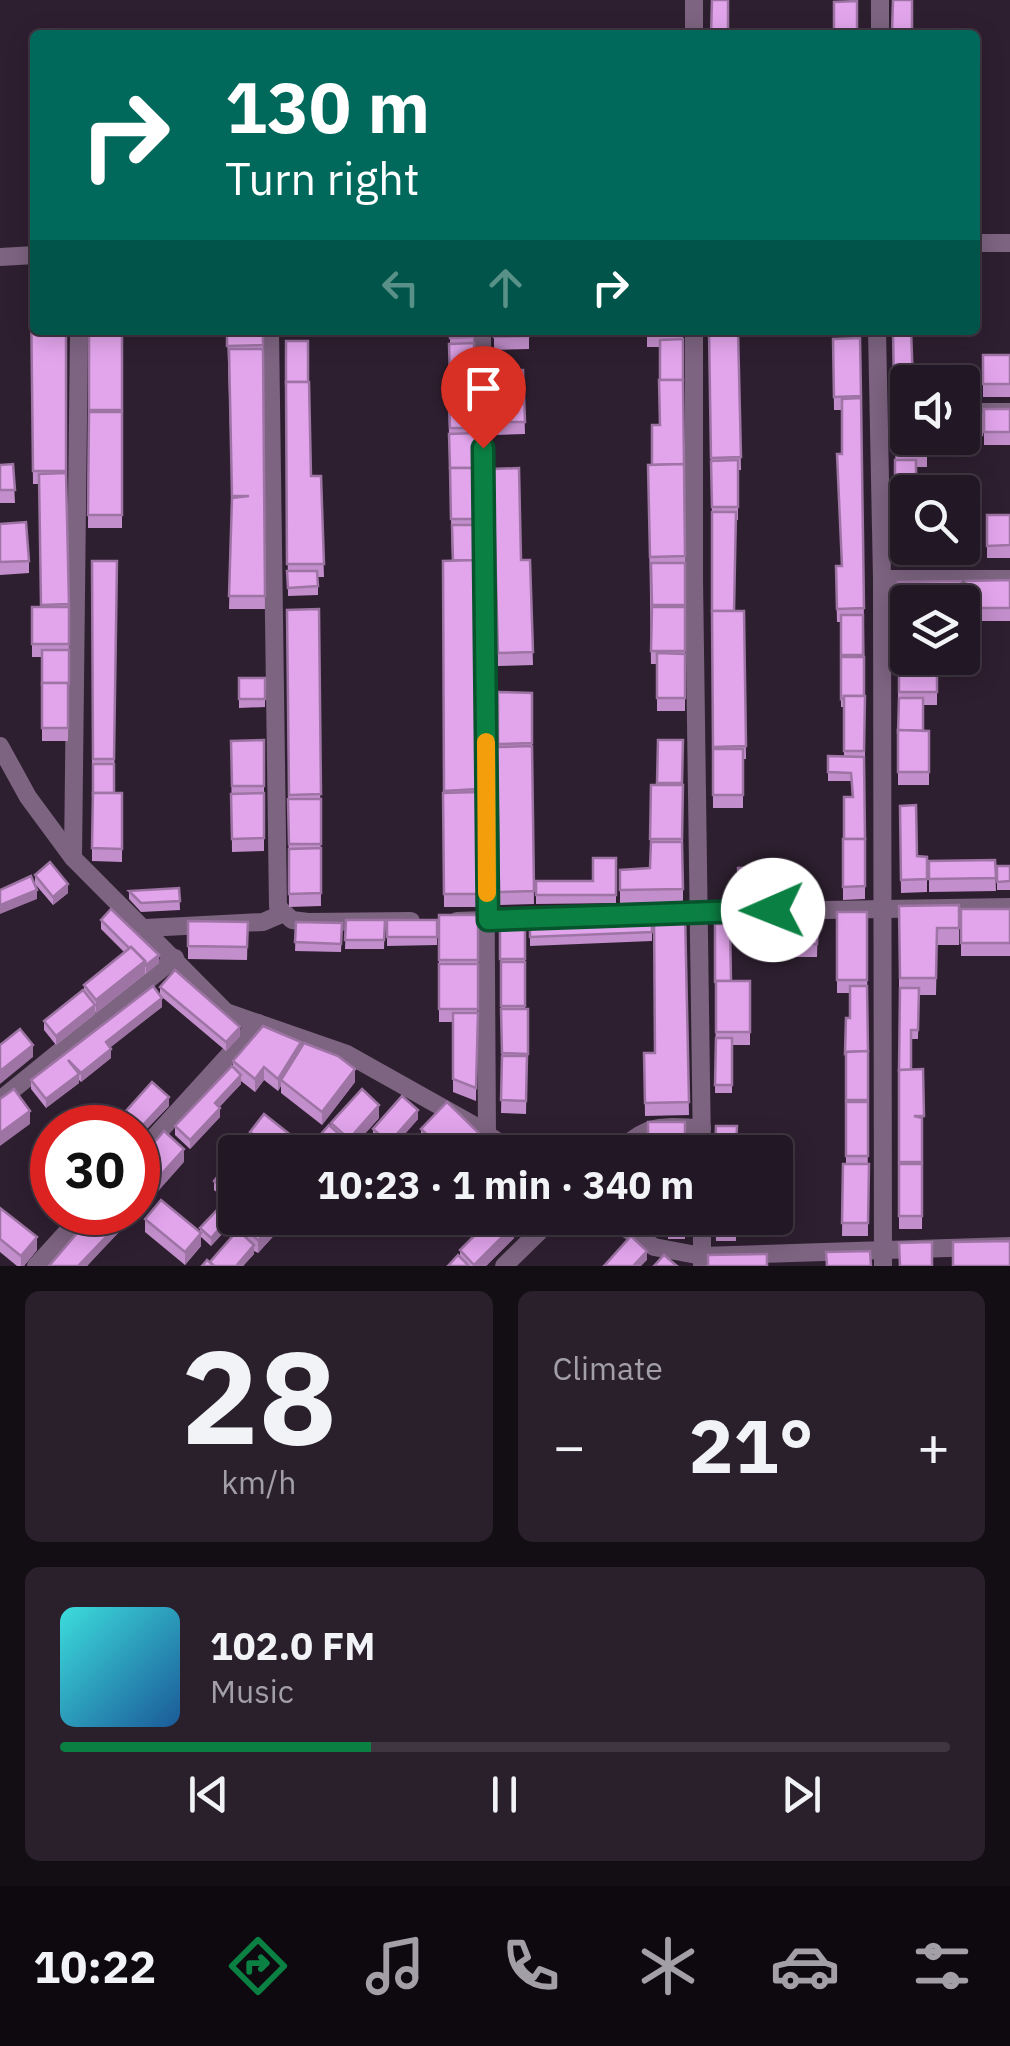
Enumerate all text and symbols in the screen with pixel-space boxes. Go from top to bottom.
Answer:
text: 130 m [225,61,430,152]
icon: right [60,70,190,200]
text: Turn right [225,149,420,207]
icon: left [373,260,428,315]
icon: ahead [478,260,533,315]
icon: right [583,260,638,315]
pin [441,346,526,449]
icon: arrive [456,361,511,416]
map controls [890,365,980,675]
button: sound [890,365,980,455]
button: search [890,475,980,565]
button: layers [890,585,980,675]
position arrow [721,858,825,962]
speed limit sign: 30 [30,1105,160,1235]
text: 10:23 · 1 min · 340 m [317,1160,694,1209]
text: 28 [181,1311,337,1480]
text: Climate [553,1347,663,1389]
text: 21° [689,1396,814,1494]
text: − [553,1410,586,1481]
text: + [917,1410,950,1481]
text: km/h [221,1461,296,1503]
text: 102.0 FM [210,1621,375,1670]
text: Music [210,1670,294,1712]
icon: previous [181,1767,236,1822]
icon: pause [477,1767,532,1822]
icon: next [774,1767,829,1822]
icon: directions [223,1931,293,2001]
icon: music [360,1931,430,2001]
icon: phone [496,1931,566,2001]
icon: climate [633,1931,703,2001]
icon: car [770,1931,840,2001]
icon: filters [907,1931,977,2001]
text: 10:22 [33,1937,156,1995]

